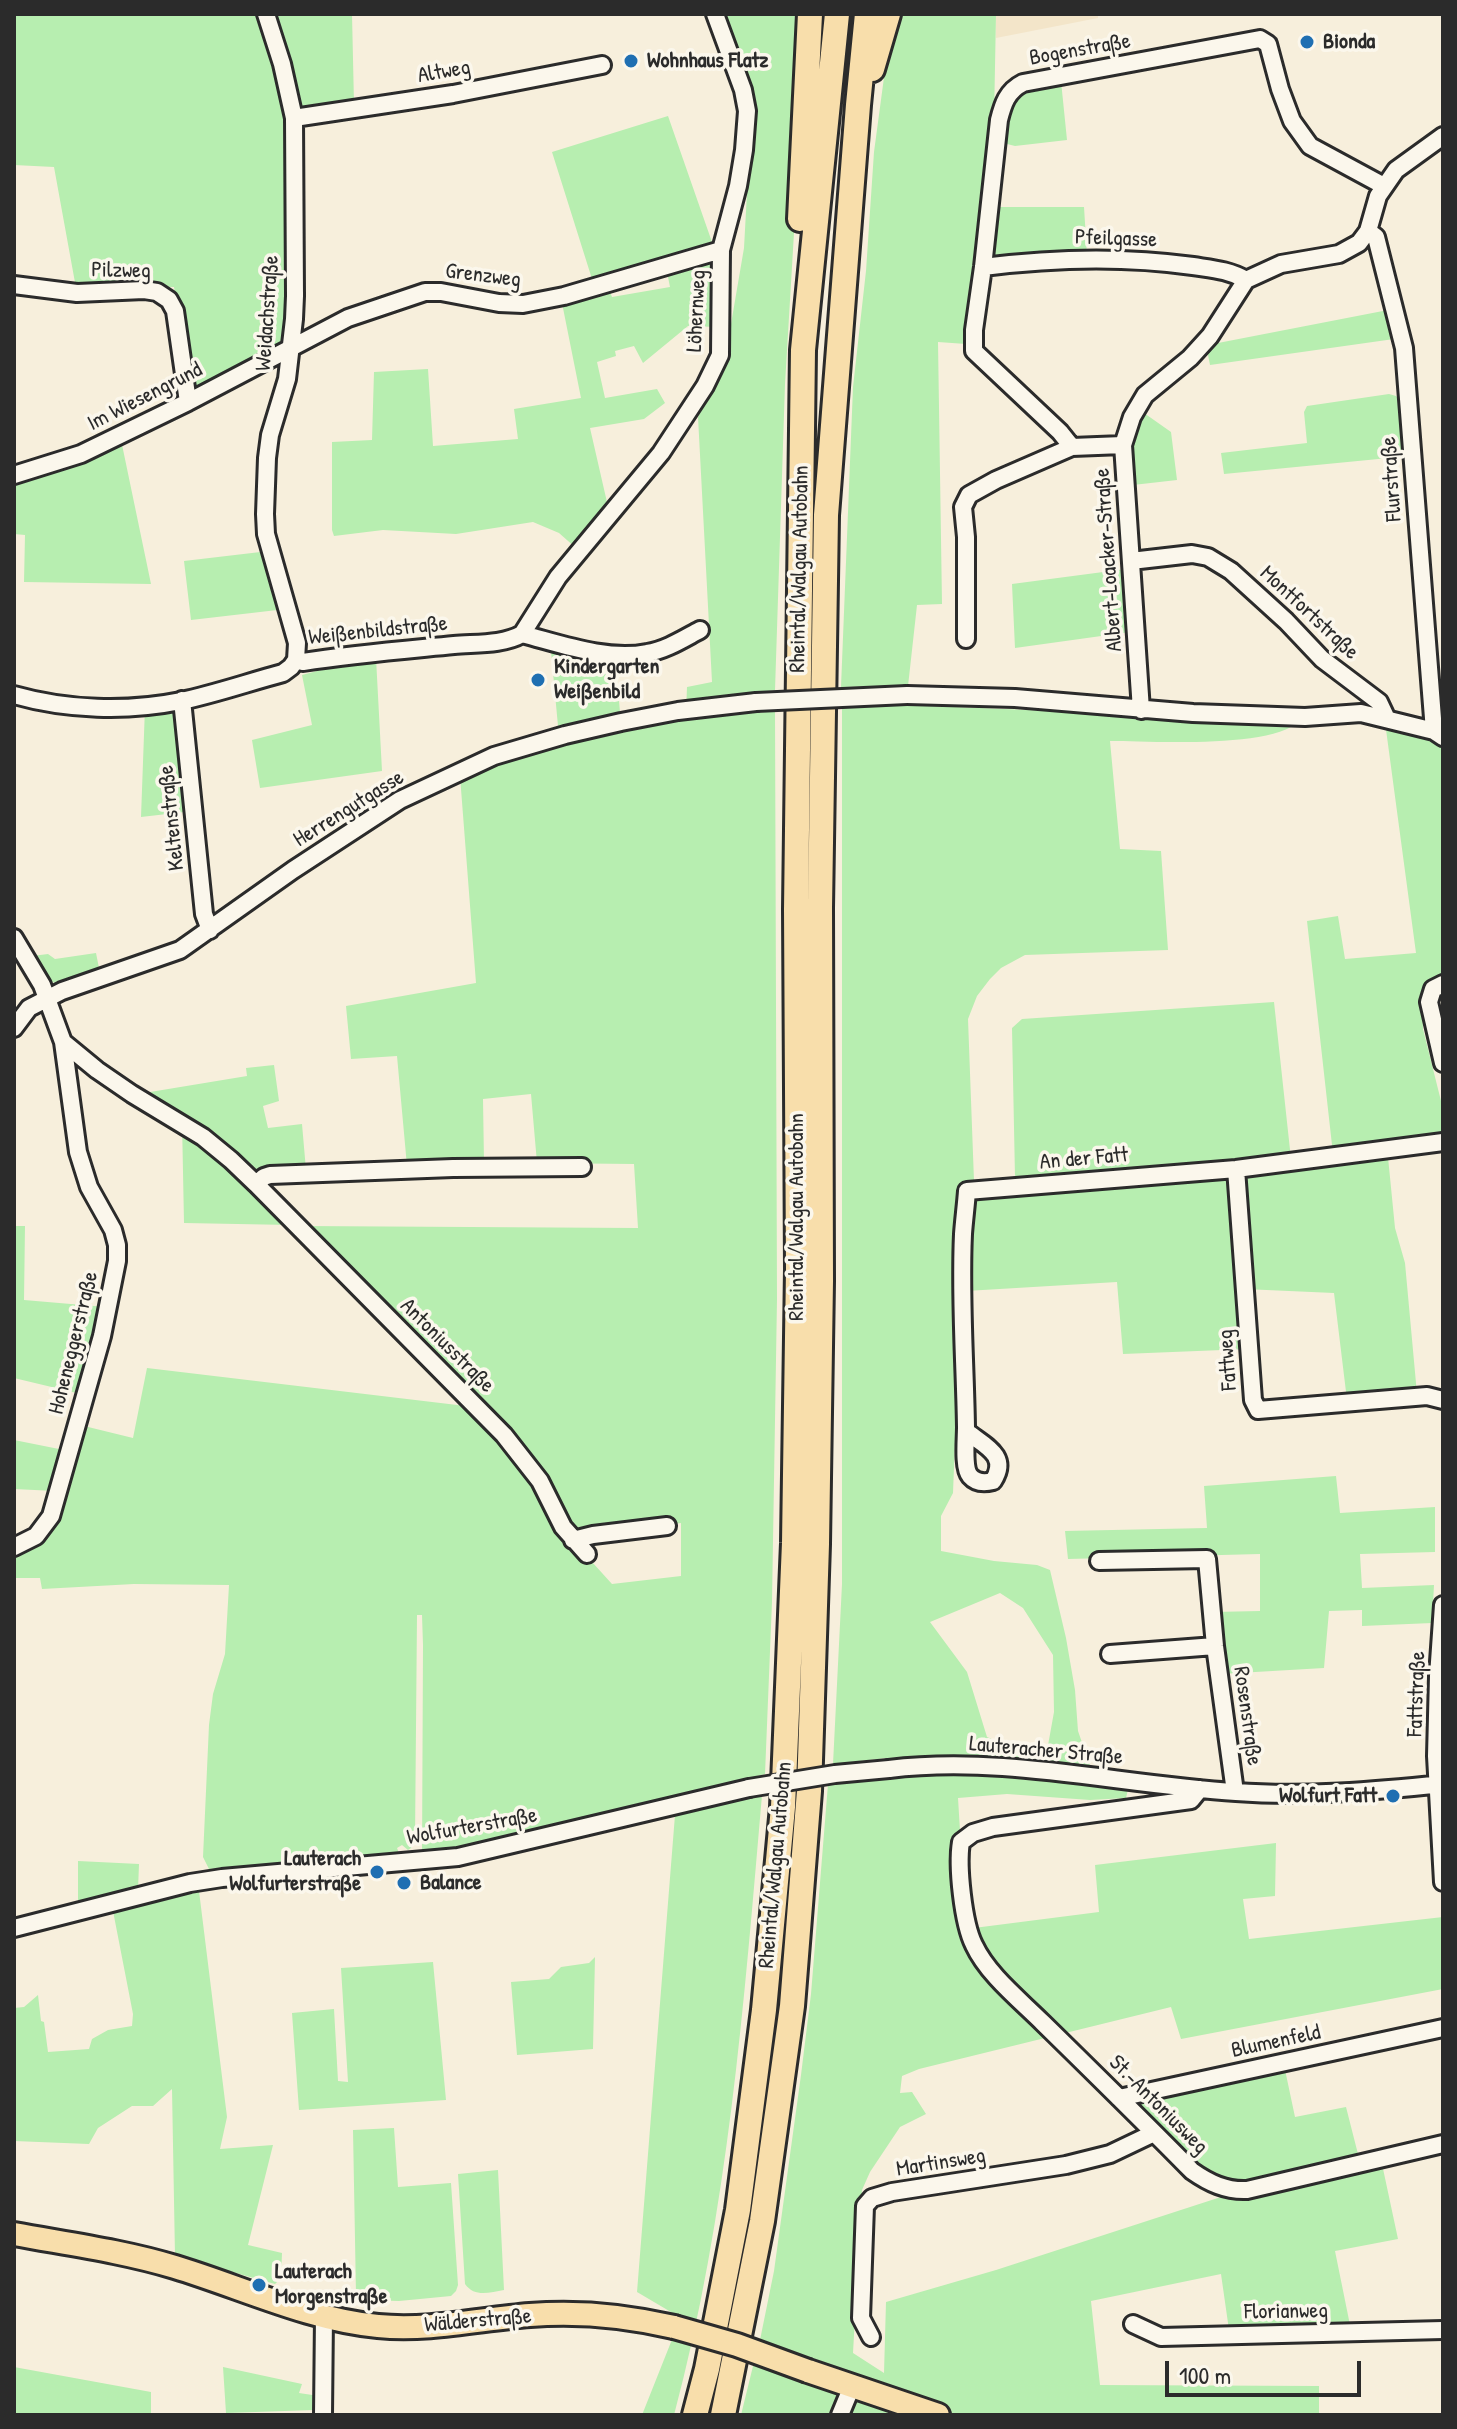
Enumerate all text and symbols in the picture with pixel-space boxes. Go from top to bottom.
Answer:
street label: Bogenstraße [1027,28,1133,72]
place label: Bionda [1323,29,1375,55]
marker: Bionda [1298,33,1316,51]
place label: Wohnhaus Flatz [647,48,769,74]
marker: Wohnhaus Flatz [622,52,640,70]
street label: Altweg [416,54,472,90]
street label: Pfeilgasse [1075,224,1157,254]
street label: Weidachstraße [251,254,285,372]
street label: Pilzweg [91,257,151,285]
street label: Grenzweg [444,258,522,294]
street label: Löhernweg [682,269,712,353]
street label: Im Wiesengrund [83,357,207,437]
street label: Flurstraße [1376,436,1408,522]
street label: Rheintal/Walgau Autobahn [785,465,815,673]
street label: Albert-Loacker-Straße [1089,467,1129,653]
street label: Montfortstraße [1254,560,1364,666]
street label: Weißenbildstraße [307,611,449,651]
place label: Kindergarten Weißenbild [554,654,659,706]
marker: Kindergarten Weißenbild [529,671,547,689]
street label: Keltenstraße [153,764,191,872]
street label: Herrengutgasse [289,765,409,853]
street label: Rheintal/Walgau Autobahn [784,1113,810,1321]
street label: An der Fatt [1039,1142,1129,1176]
street label: Hoheneggerstraße [44,1269,104,1417]
street label: Antoniusstraße [394,1293,500,1399]
street label: Fattweg [1213,1329,1243,1391]
street label: Fattstraße [1402,1651,1432,1737]
street label: Rosenstraße [1227,1665,1267,1767]
street label: Lauteracher Straße [968,1731,1124,1771]
street label: Rheintal/Walgau Autobahn [754,1761,798,1969]
place label: Wolfurt Fatt [1279,1783,1377,1809]
marker: Wolfurt Fatt [1384,1787,1402,1805]
street label: Wolfurterstraße [405,1803,539,1851]
place label: Lauterach Wolfurterstraße [229,1846,361,1898]
marker: Lauterach Wolfurterstraße [368,1863,386,1881]
place label: Balance [420,1870,481,1896]
marker: Balance [395,1874,413,1892]
street label: Blumenfeld [1229,2020,1323,2064]
street label: St.-Antoniusweg [1103,2050,1213,2160]
street label: Martinsweg [895,2143,987,2183]
place label: Lauterach Morgenstraße [275,2259,387,2310]
marker: Lauterach Morgenstraße [250,2276,268,2294]
street label: Florianweg [1244,2298,1328,2326]
street label: Wälderstraße [423,2303,533,2339]
scale bar [1169,2345,1365,2395]
text: 100 m [1179,2359,1231,2391]

